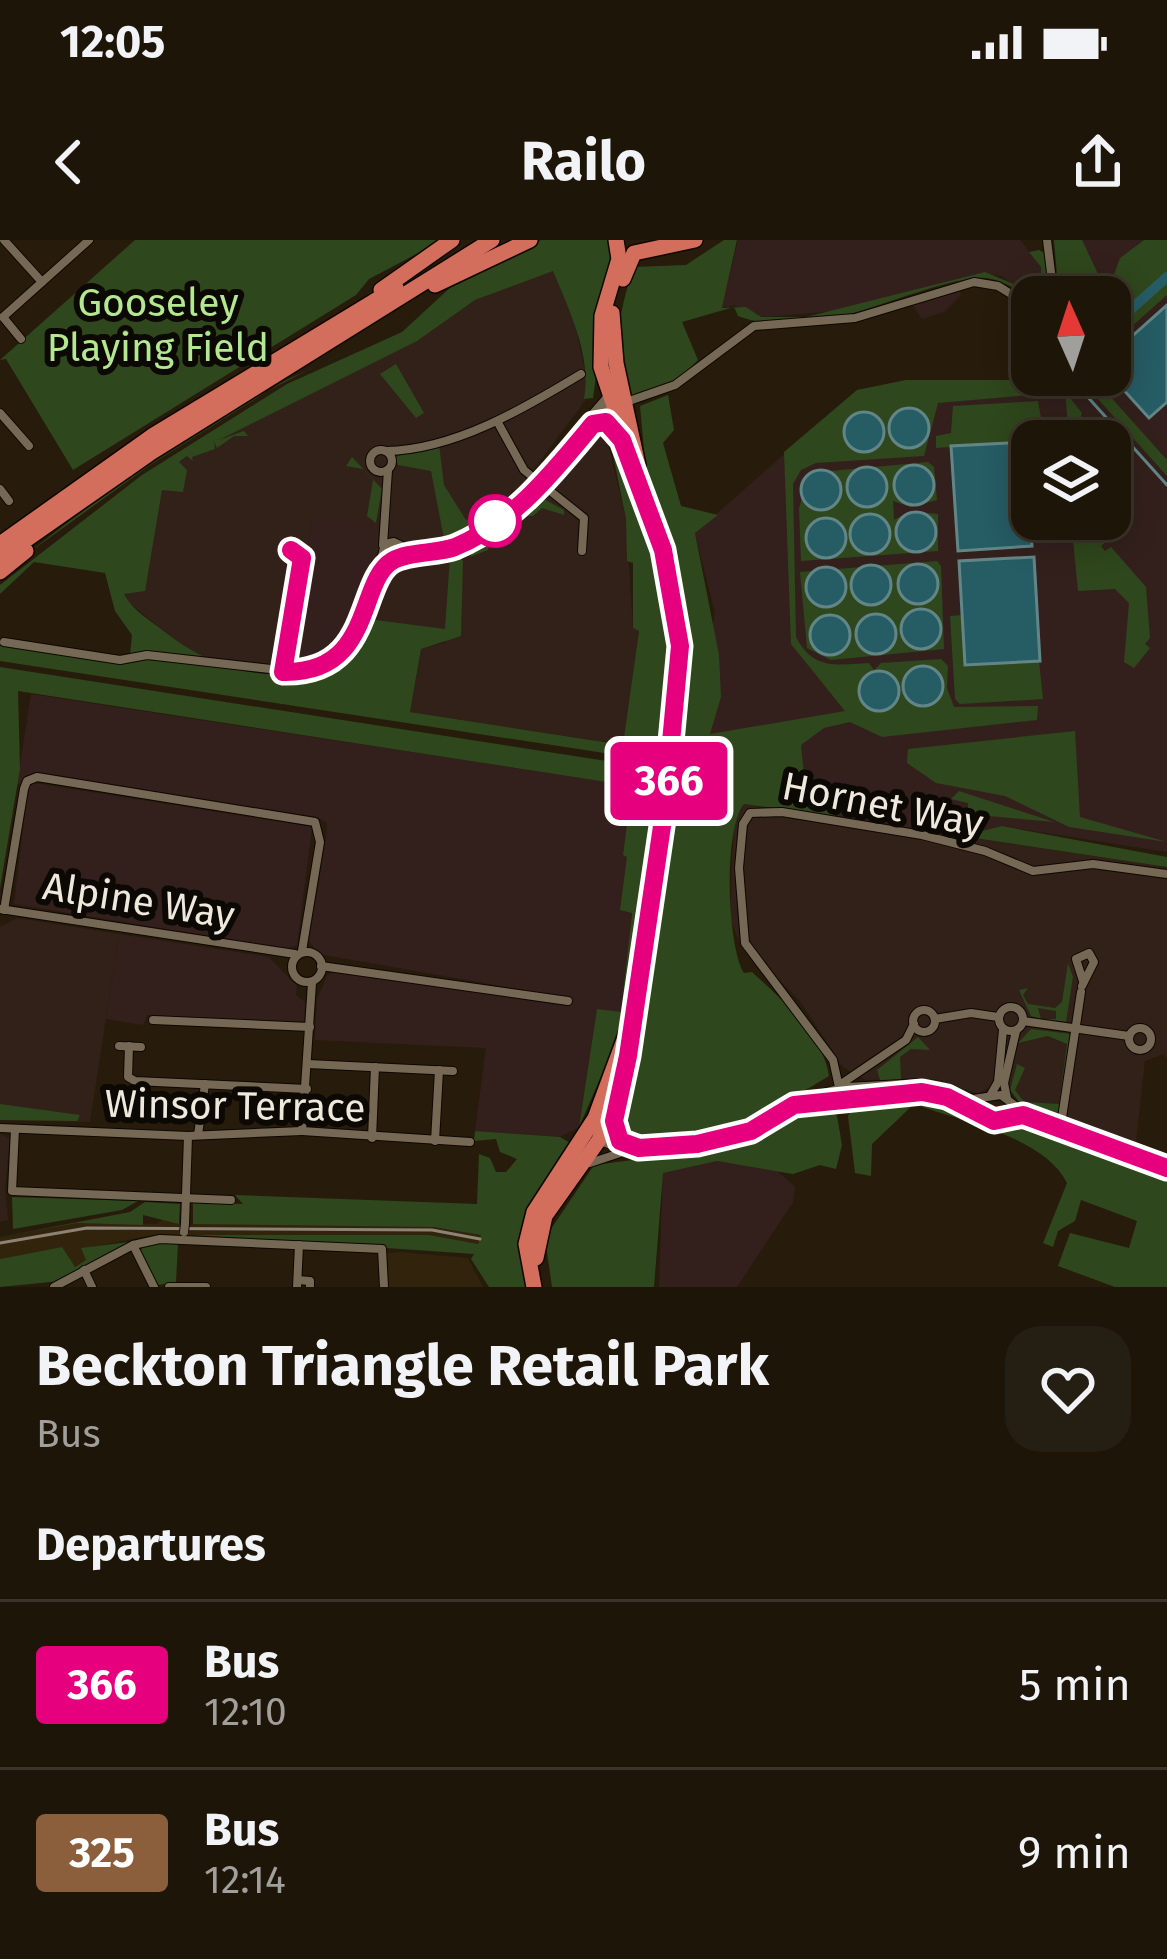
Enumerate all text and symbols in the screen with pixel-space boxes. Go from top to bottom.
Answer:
text: 12:05 [60,15,165,69]
icon: back [36,129,102,195]
icon: share [1065,129,1131,195]
text: Railo [521,130,646,194]
north arrow [1011,276,1131,396]
map controls [1011,276,1131,540]
park label: Gooseley Playing Field [47,280,269,371]
button: layers [1011,420,1131,540]
unlabelled marker [470,496,520,546]
line badge: 366 [600,742,738,820]
text: 366 [634,756,704,806]
street label: Hornet Way [778,763,987,847]
street label: Alpine Way [40,863,238,939]
street label: Winsor Terrace [104,1081,366,1131]
button: heart [1005,1326,1131,1452]
text: Beckton Triangle Retail Park [36,1332,769,1400]
text: Bus [36,1411,101,1457]
text: Departures [36,1518,266,1572]
text: Bus [204,1635,279,1689]
text: 5 min [1019,1658,1131,1712]
text: 366 [67,1660,137,1710]
text: 12:10 [204,1689,287,1735]
text: Bus [204,1803,279,1857]
text: 9 min [1018,1826,1131,1880]
text: 325 [69,1828,135,1878]
text: 12:14 [204,1857,286,1903]

